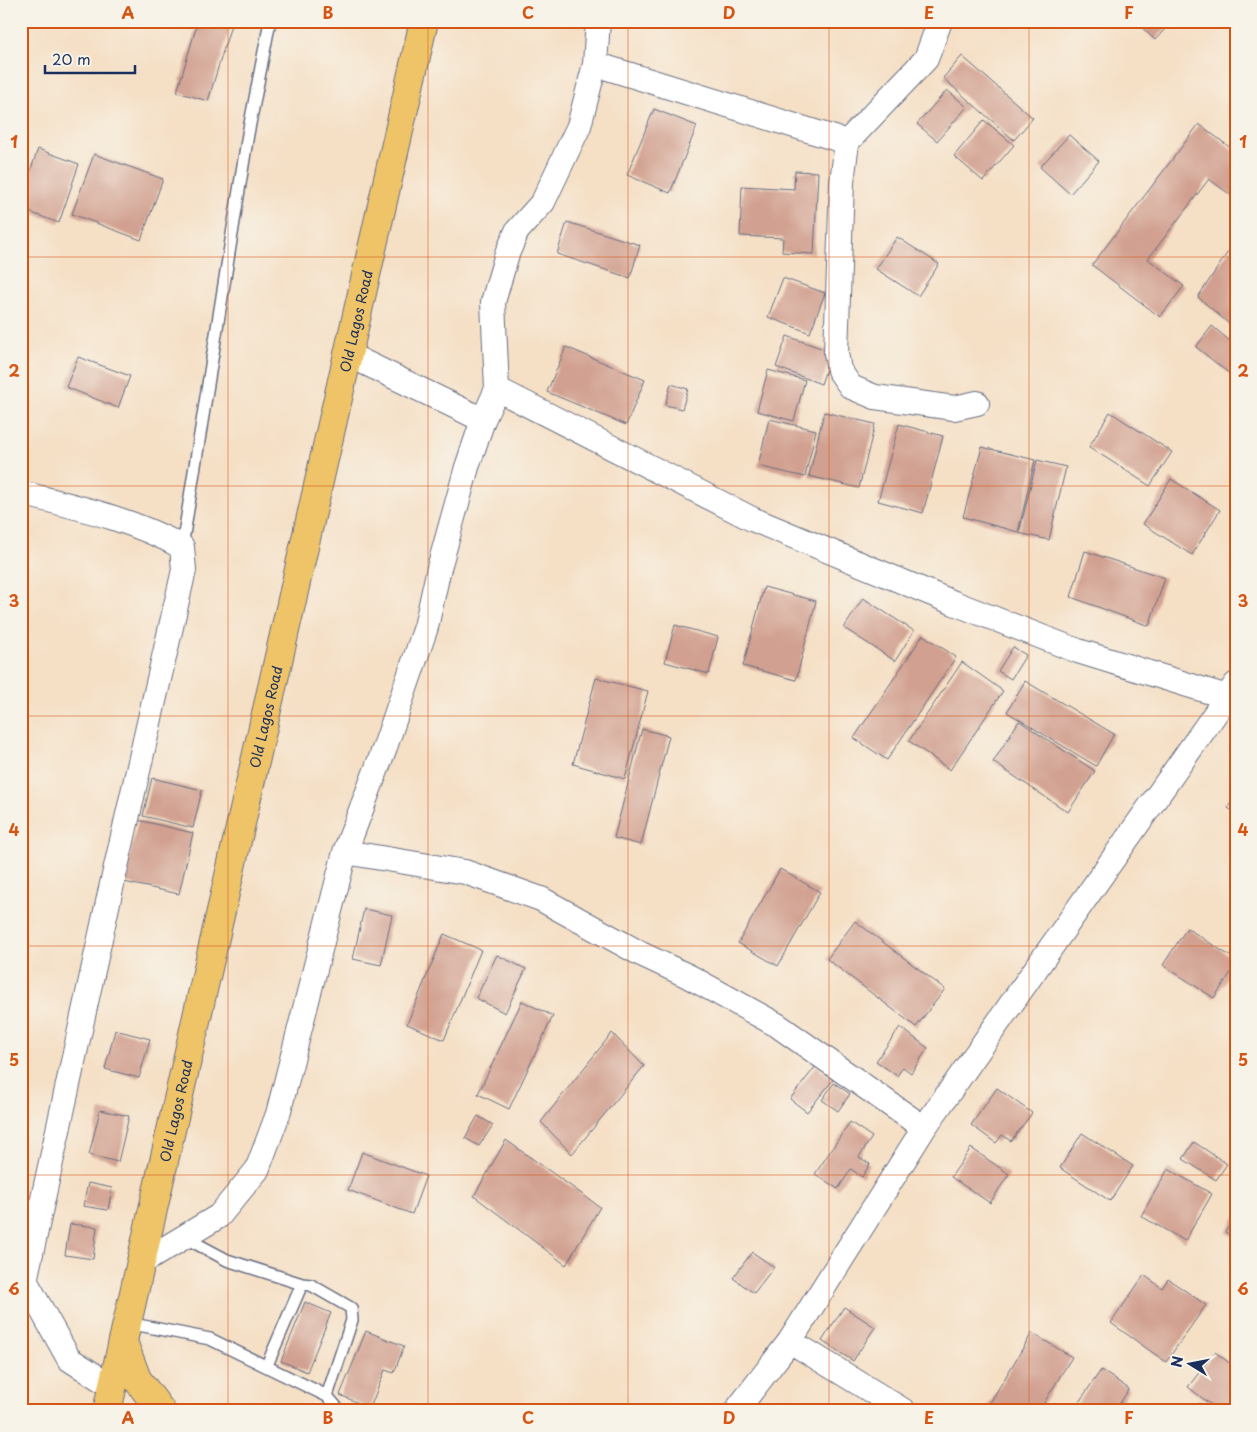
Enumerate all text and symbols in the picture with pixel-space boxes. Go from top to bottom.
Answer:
text: A [122,0,135,24]
text: B [323,0,334,24]
text: C [522,0,534,24]
text: D [723,0,735,24]
text: E [924,0,934,24]
text: F [1124,0,1134,24]
scale bar [45,42,135,74]
text: 20 m [52,47,91,70]
text: 1 [10,129,18,153]
text: 1 [1239,129,1247,153]
street label: Old Lagos Road [334,268,377,374]
text: 2 [8,358,20,382]
text: 2 [1237,358,1249,382]
text: 3 [9,588,19,612]
text: 3 [1238,588,1248,612]
street label: Old Lagos Road [243,664,287,770]
text: 4 [9,817,20,841]
text: 4 [1238,817,1249,841]
text: 5 [9,1047,19,1071]
text: 5 [1238,1047,1248,1071]
street label: Old Lagos Road [154,1058,197,1164]
text: 6 [8,1276,20,1300]
text: 6 [1237,1276,1249,1300]
north arrow [1164,1340,1214,1390]
text: N [1165,1354,1188,1369]
text: A [122,1405,135,1429]
text: B [323,1405,334,1429]
text: C [522,1405,534,1429]
text: D [723,1405,735,1429]
text: E [924,1405,934,1429]
text: F [1124,1405,1134,1429]

